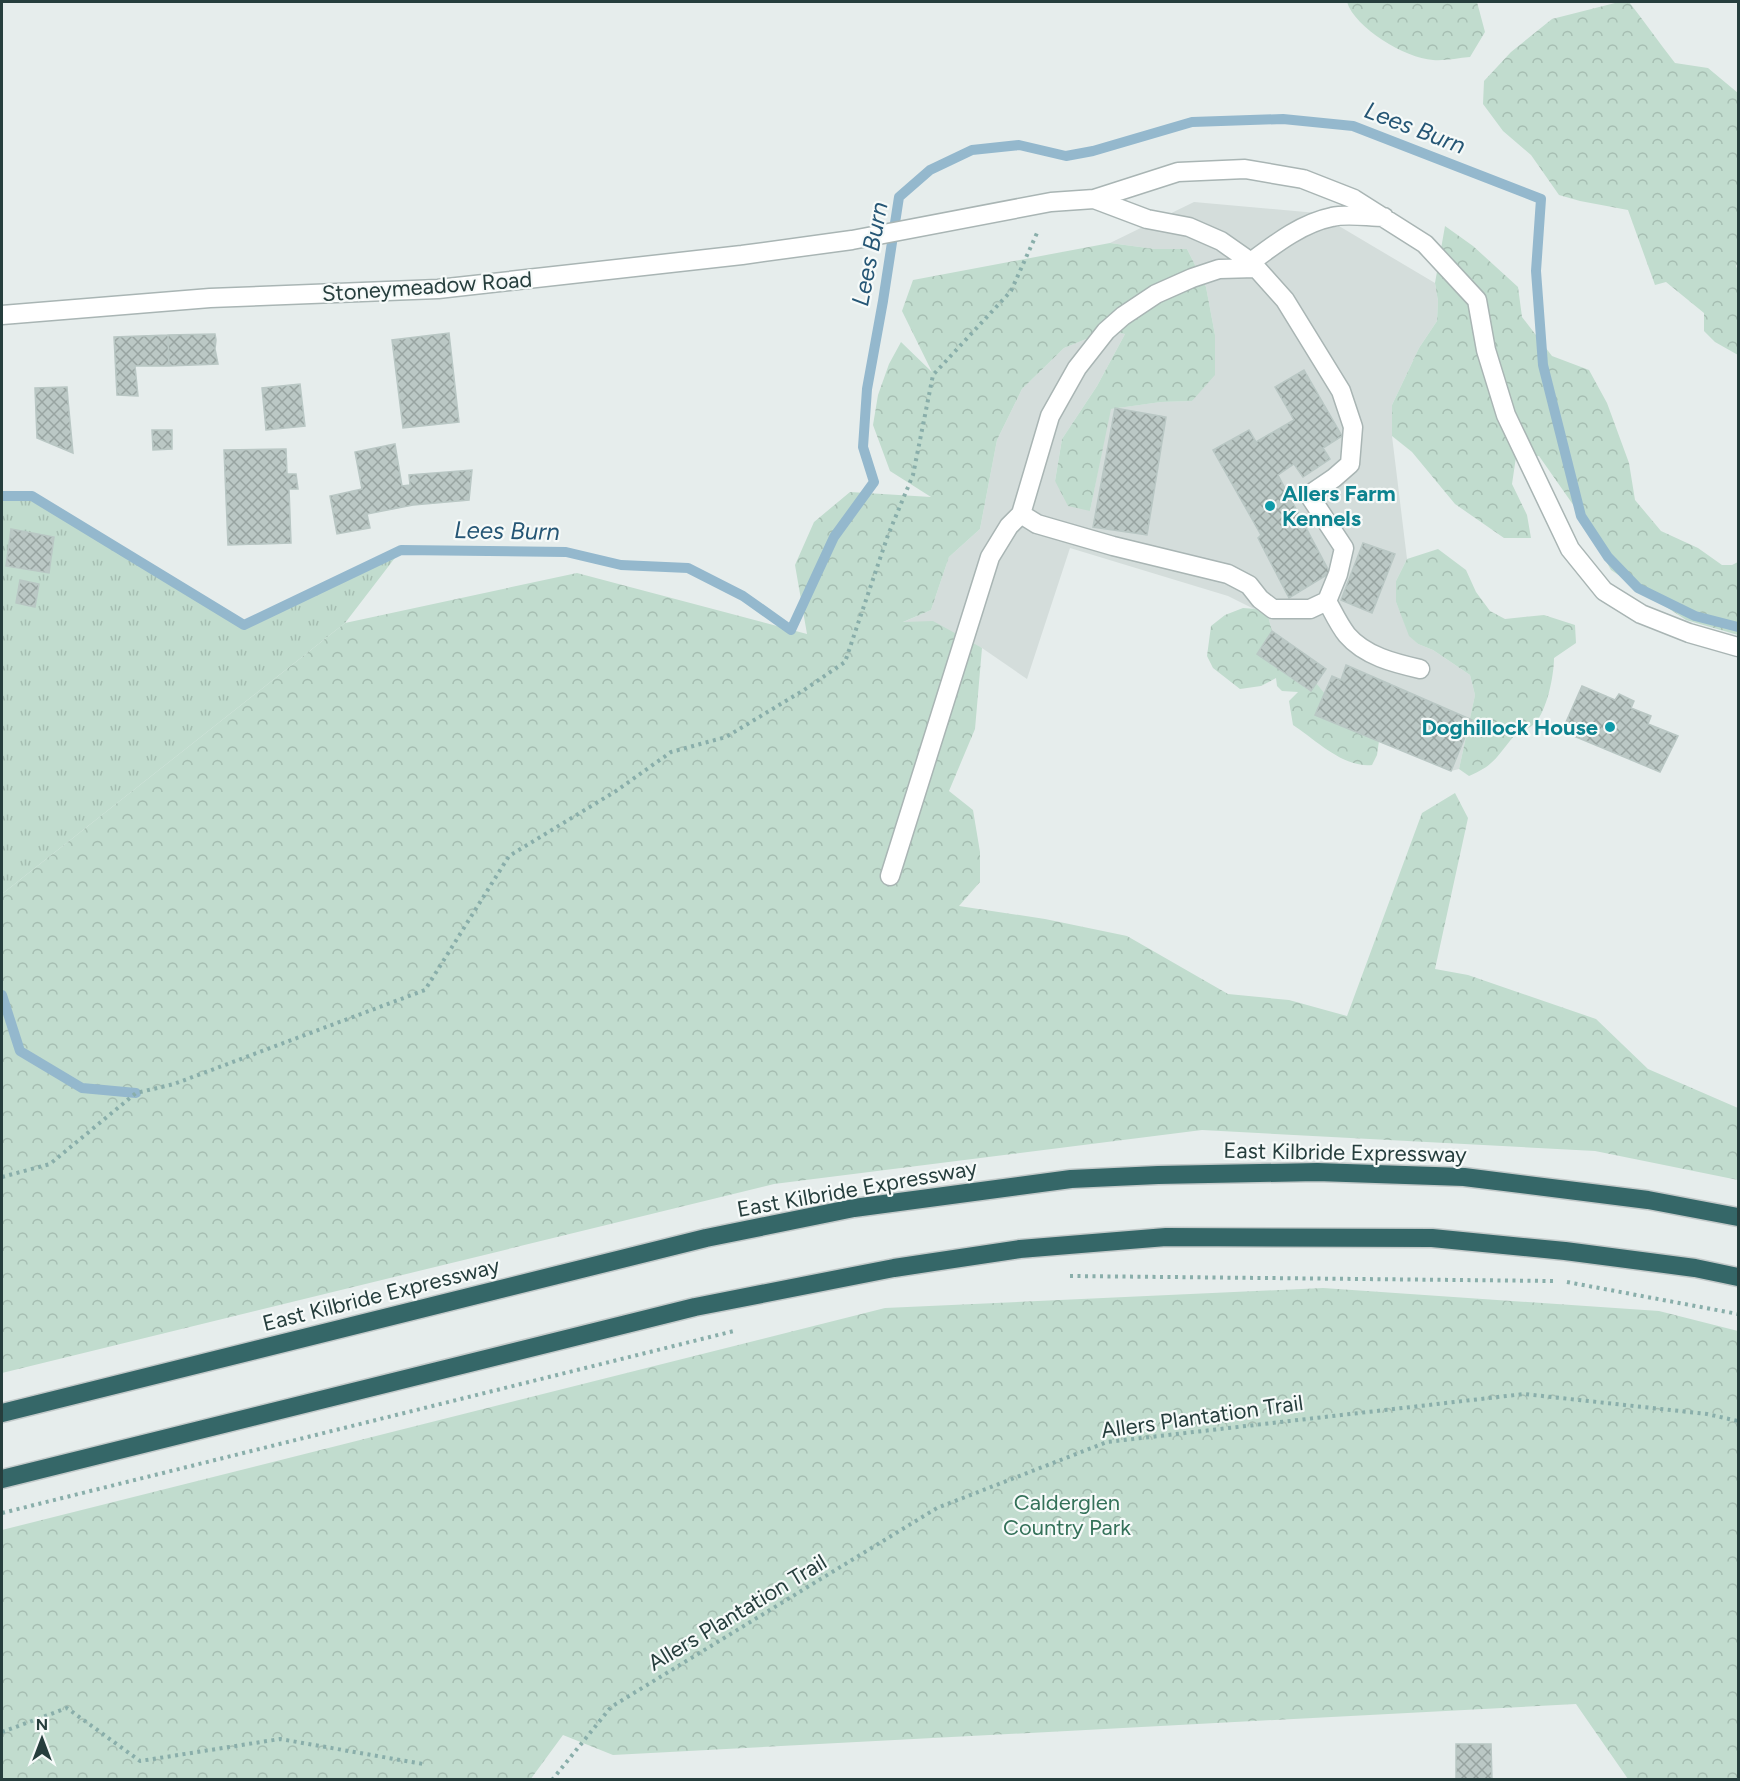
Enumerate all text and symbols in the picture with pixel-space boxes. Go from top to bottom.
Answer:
water label: Lees Burn [1361,95,1470,160]
water label: Lees Burn [845,199,894,308]
street label: Stoneymeadow Road [321,266,533,307]
place label: Allers Farm Kennels [1282,480,1396,532]
marker: Allers Farm Kennels [1263,499,1277,513]
water label: Lees Burn [454,515,560,546]
place label: Doghillock House [1421,714,1598,741]
marker: Doghillock House [1603,720,1617,734]
street label: East Kilbride Expressway [1223,1137,1467,1168]
street label: East Kilbride Expressway [735,1154,980,1223]
street label: East Kilbride Expressway [260,1252,503,1337]
street label: Allers Plantation Trail [1099,1389,1305,1444]
park label: Calderglen Country Park [1003,1489,1131,1541]
street label: Allers Plantation Trail [643,1548,832,1677]
north arrow [12,1709,72,1769]
text: N [36,1715,48,1734]

